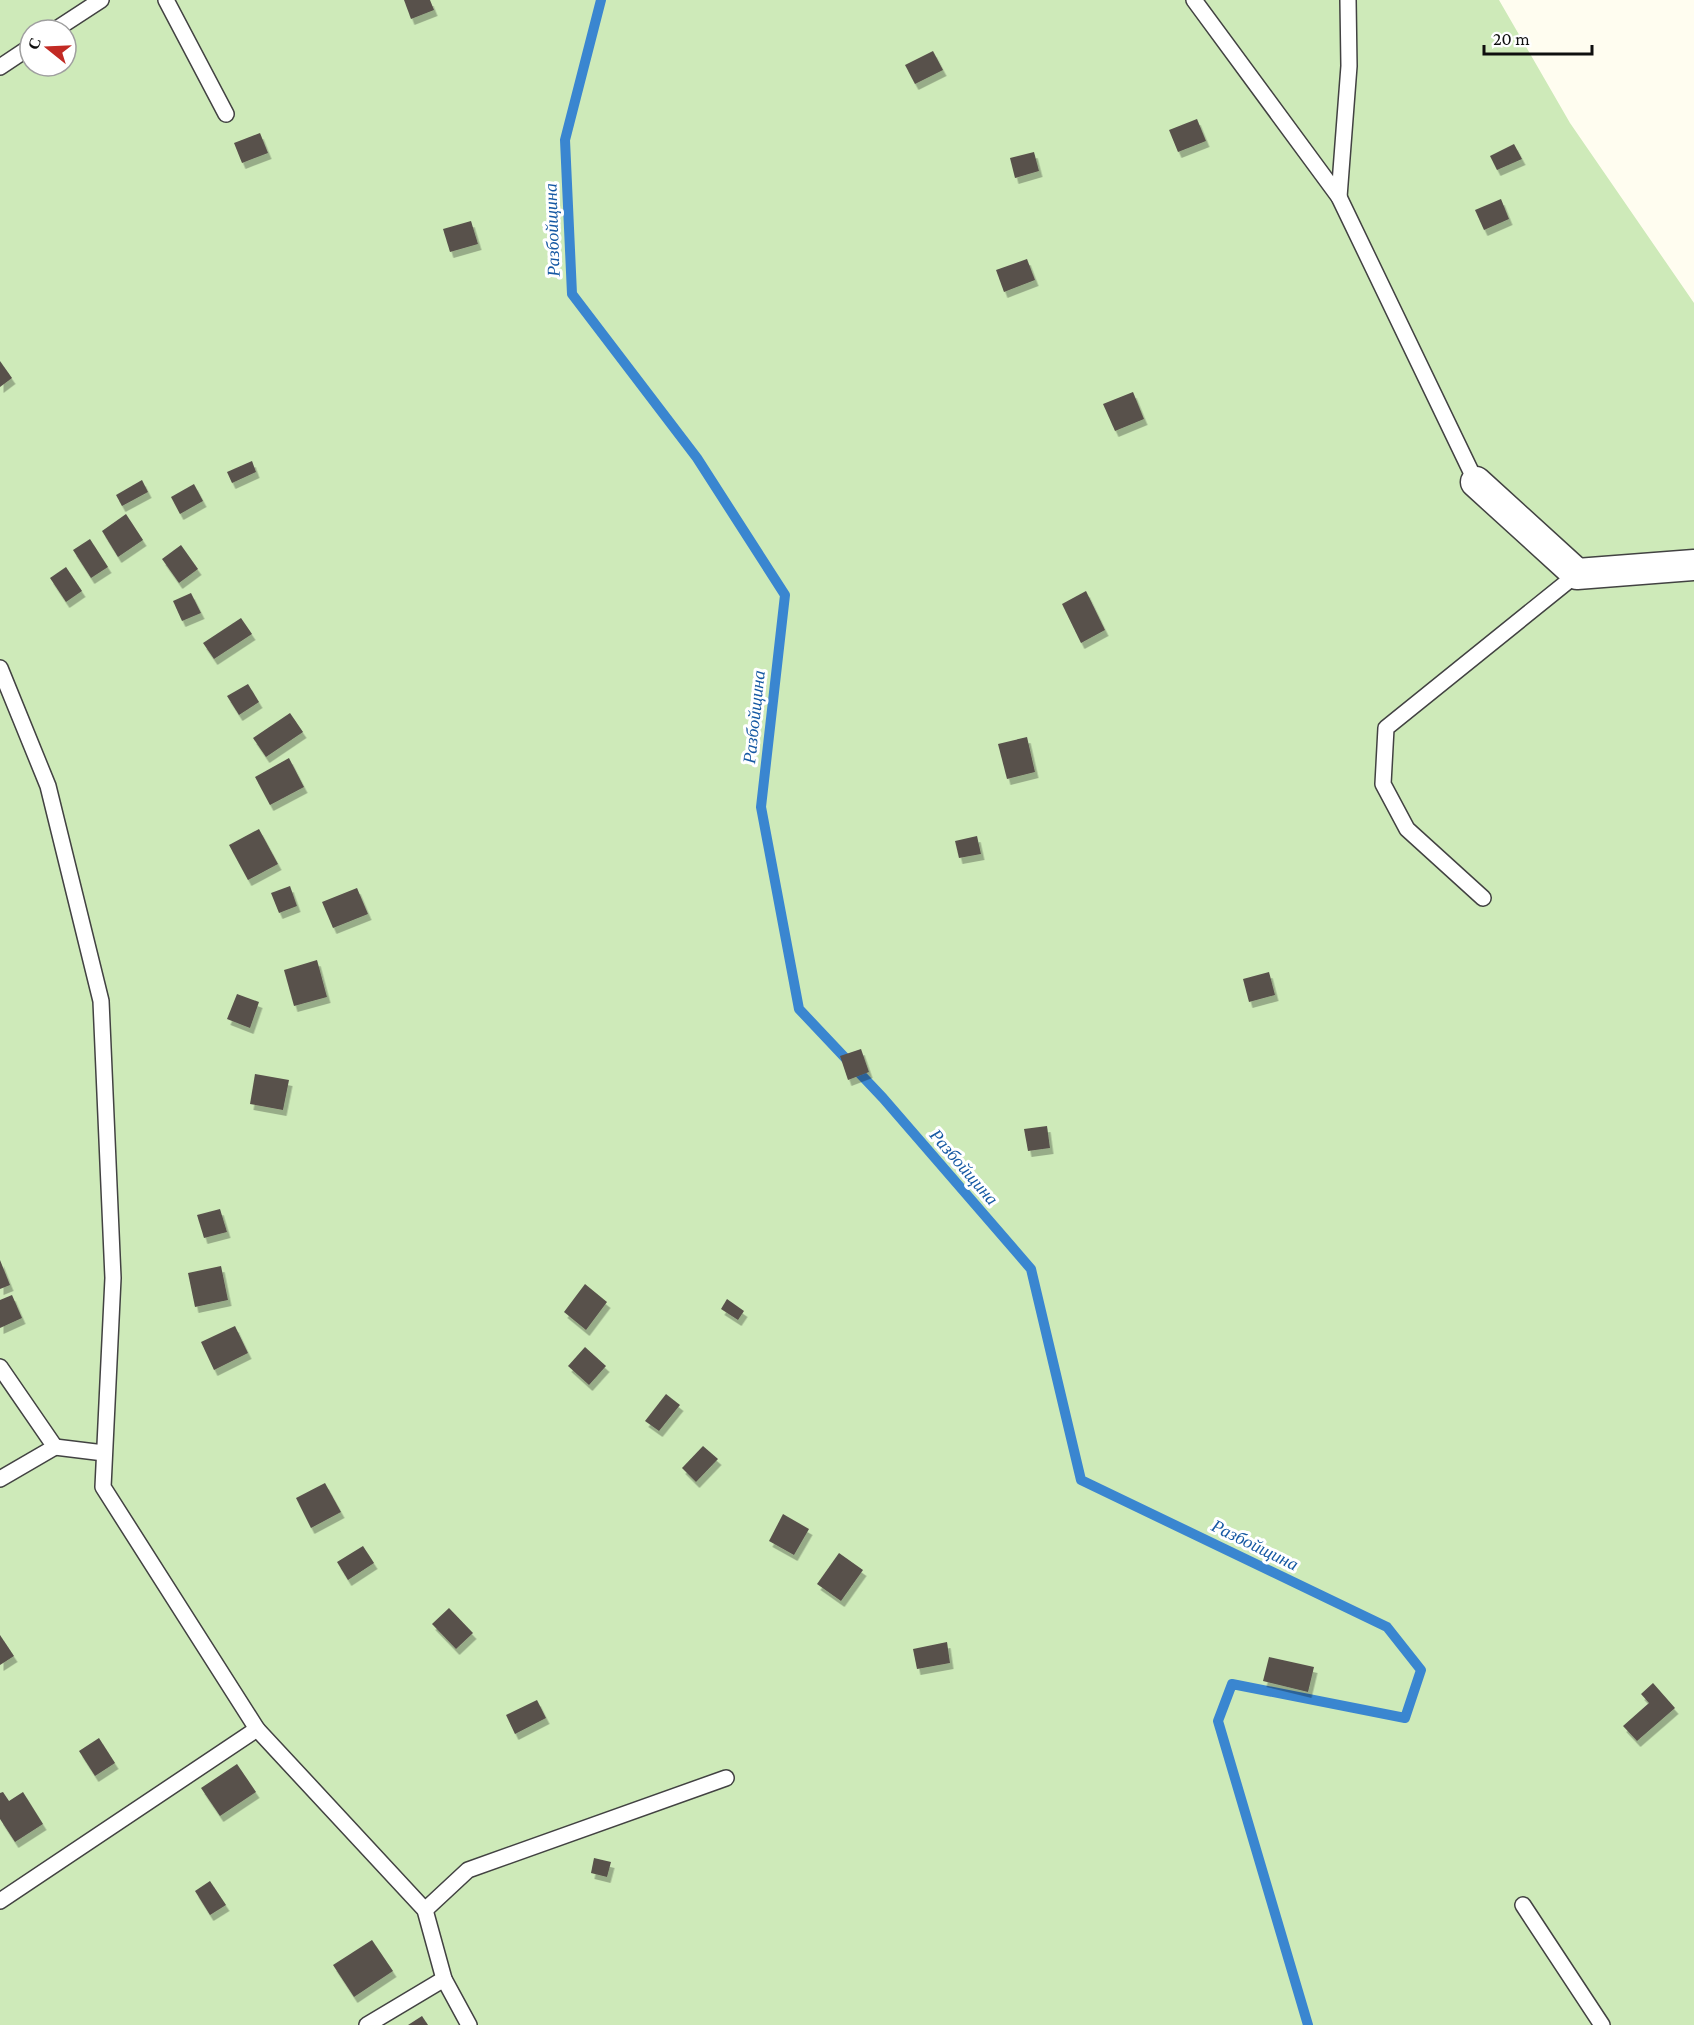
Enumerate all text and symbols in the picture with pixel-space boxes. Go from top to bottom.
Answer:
north arrow [18,18,78,78]
scale bar [1484,18,1592,56]
text: 20 m [1493,29,1530,49]
text: С [24,35,44,52]
water label: Разбойщина [540,183,564,278]
water label: Разбойщина [739,669,769,766]
water label: Разбойщина [925,1124,1002,1209]
water label: Разбойщина [1208,1515,1301,1575]

